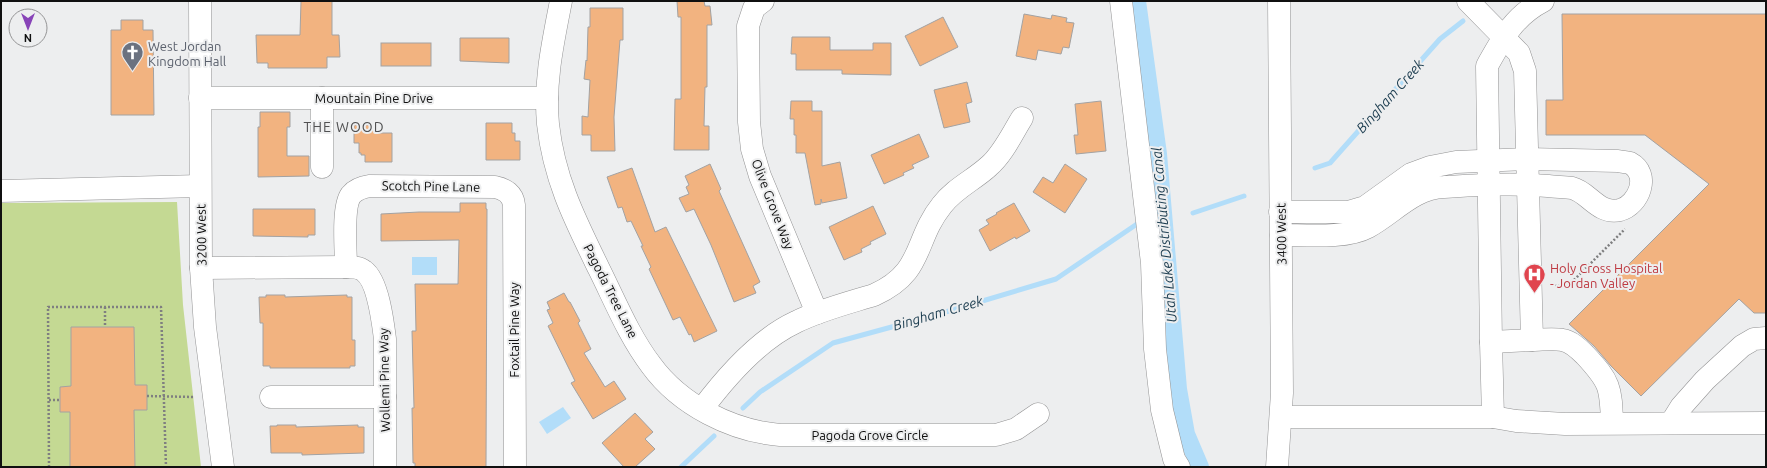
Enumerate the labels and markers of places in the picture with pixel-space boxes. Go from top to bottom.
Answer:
place label: West Jordan Kingdom Hall [148,39,227,68]
church icon: West Jordan Kingdom Hall [119,40,145,73]
place label: Holy Cross Hospital - Jordan Valley [1550,261,1663,290]
hospital icon: Holy Cross Hospital - Jordan Valley [1522,262,1548,295]

